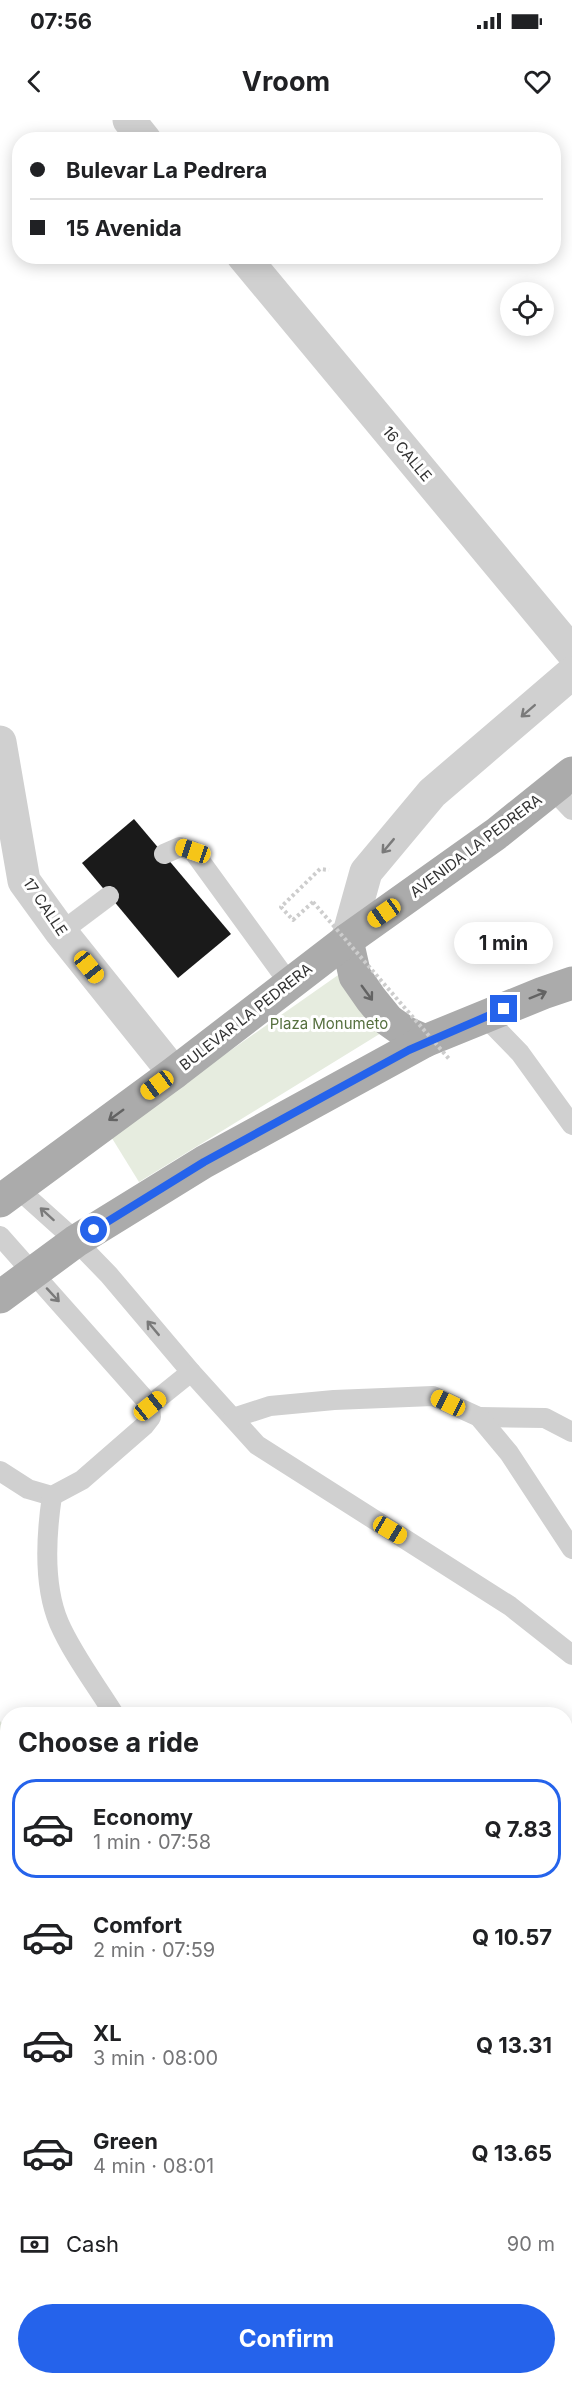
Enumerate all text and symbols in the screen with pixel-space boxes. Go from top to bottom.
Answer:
text: 07:56 [30,8,92,34]
icon: back [18,65,51,98]
text: Vroom [242,65,330,98]
icon: heart [521,65,554,98]
text: Bulevar La Pedrera [66,157,267,183]
text: 15 Avenida [66,215,182,241]
map controls [500,282,554,336]
button: locate [500,282,554,336]
street label: 16 CALLE [379,422,436,485]
one-way arrow [521,704,536,718]
street label: AVENIDA LA PEDRERA [406,790,545,901]
car [173,837,213,865]
one-way arrow [381,838,394,854]
street label: 17 CALLE [19,874,72,939]
car [364,895,404,931]
callout: 1 min [454,922,554,964]
text: 1 min [479,931,528,955]
car [71,947,107,987]
street label: BULEVAR LA PEDRERA [176,959,316,1074]
one-way arrow [361,985,373,1001]
one-way arrow [528,989,546,1000]
route end [490,995,517,1022]
park label: Plaza Monumeto [270,1014,388,1033]
car [137,1067,177,1103]
one-way arrow [109,1109,125,1121]
one-way arrow [40,1207,55,1221]
route start [80,1216,107,1243]
one-way arrow [46,1287,60,1302]
one-way arrow [146,1321,160,1336]
car [428,1387,468,1419]
car [130,1388,170,1424]
car [370,1513,410,1547]
text: Choose a ride [18,1726,199,1759]
icon: car [21,1802,75,1856]
text: Economy [93,1804,193,1830]
text: Q 7.83 [484,1816,552,1842]
text: 1 min · 07:58 [93,1830,211,1854]
icon: car [21,1910,75,1964]
text: Comfort [93,1912,182,1938]
text: Q 10.57 [472,1924,552,1950]
text: 2 min · 07:59 [93,1938,215,1962]
icon: car [21,2018,75,2072]
text: XL [93,2020,122,2046]
text: Q 13.31 [476,2032,552,2058]
text: 3 min · 08:00 [93,2046,218,2070]
icon: car [21,2126,75,2180]
text: Green [93,2128,158,2154]
text: Q 13.65 [471,2140,552,2166]
text: 4 min · 08:01 [93,2154,214,2178]
icon: cash [18,2228,51,2261]
text: Cash [66,2231,119,2257]
text: 90 m [507,2232,555,2256]
button: Confirm [18,2304,555,2373]

